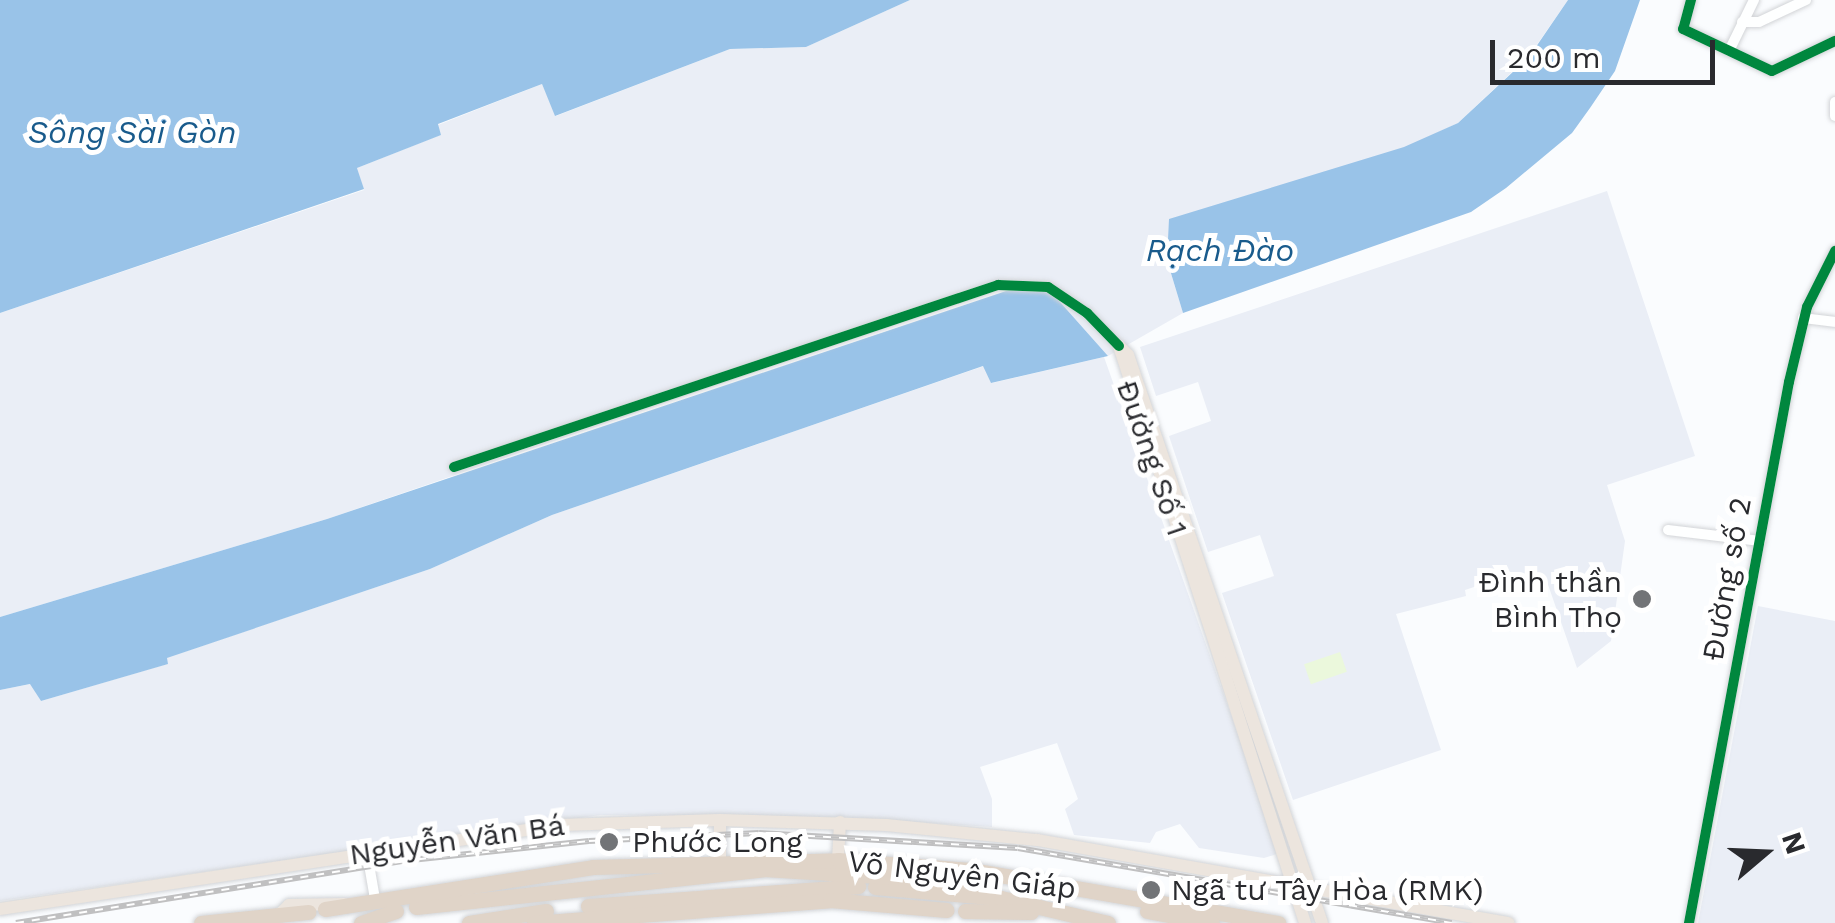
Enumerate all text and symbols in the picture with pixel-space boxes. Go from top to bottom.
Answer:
scale bar [1495,20,1720,82]
text: 200 m [1507,40,1601,75]
water label: Sông Sài Gòn [27,113,237,151]
water label: Rạch Đào [1146,231,1294,269]
street label: Đường Số 1 [1109,375,1195,541]
street label: Đường số 2 [1695,495,1759,663]
place label: Đình thần Bình Thọ [1478,564,1622,634]
marker: Đình thần Bình Thọ [1631,588,1653,610]
north arrow [1715,803,1815,903]
street label: Nguyễn Văn Bá [347,807,567,873]
place label: Phước Long [632,824,802,860]
text: N [1775,828,1813,858]
marker: Phước Long [596,829,622,855]
street label: Võ Nguyên Giáp [846,843,1078,907]
place label: Ngã tư Tây Hòa (RMK) [1171,872,1487,908]
marker: Ngã tư Tây Hòa (RMK) [1140,879,1162,901]

